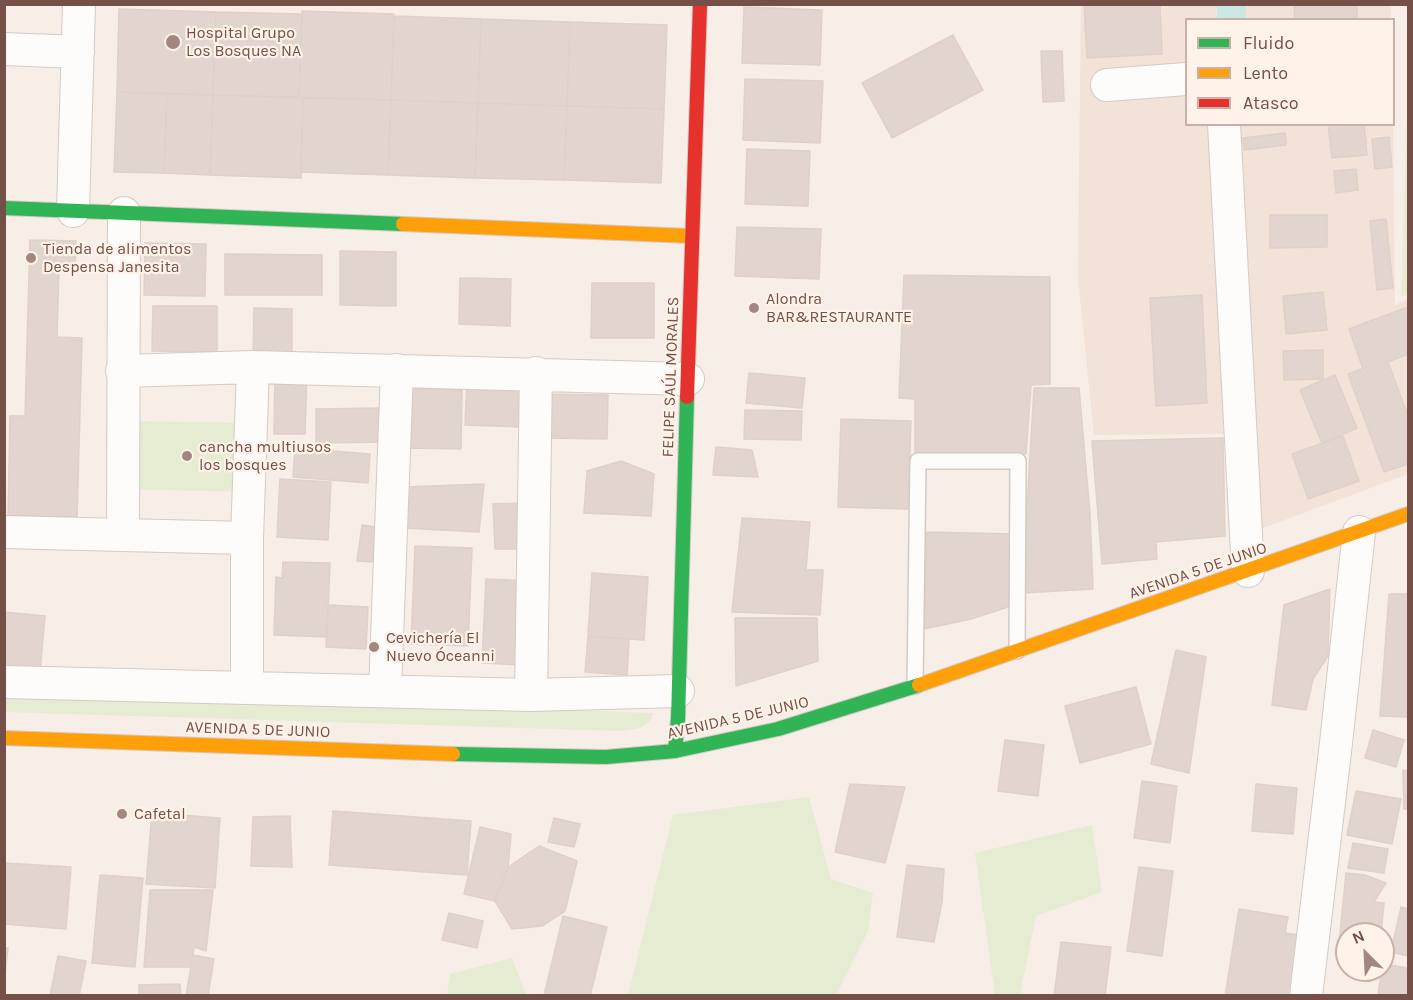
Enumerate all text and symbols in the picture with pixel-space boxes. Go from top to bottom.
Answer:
legend [1185,18,1395,126]
place label: Hospital Grupo Los Bosques NA [186,23,301,61]
text: Fluido [1243,32,1294,54]
marker: Hospital Grupo Los Bosques NA [164,33,182,51]
text: Lento [1243,62,1288,84]
text: Atasco [1243,92,1299,114]
place label: Tienda de alimentos Despensa Janesita [43,239,191,277]
marker: Tienda de alimentos Despensa Janesita [24,251,38,265]
place label: Alondra BAR&RESTAURANTE [766,289,912,327]
street label: FELIPE SAÚL MORALES [659,296,683,458]
marker: Alondra BAR&RESTAURANTE [747,301,761,315]
place label: cancha multiusos los bosques [199,437,331,475]
marker: cancha multiusos los bosques [180,449,194,463]
street label: AVENIDA 5 DE JUNIO [1127,538,1269,604]
place label: Cevichería El Nuevo Óceanni [386,628,495,666]
marker: Cevichería El Nuevo Óceanni [367,640,381,654]
street label: AVENIDA 5 DE JUNIO [665,692,811,744]
street label: AVENIDA 5 DE JUNIO [185,718,331,742]
place label: Cafetal [134,804,186,824]
marker: Cafetal [115,807,129,821]
north arrow [1335,922,1395,982]
text: N [1349,926,1367,948]

